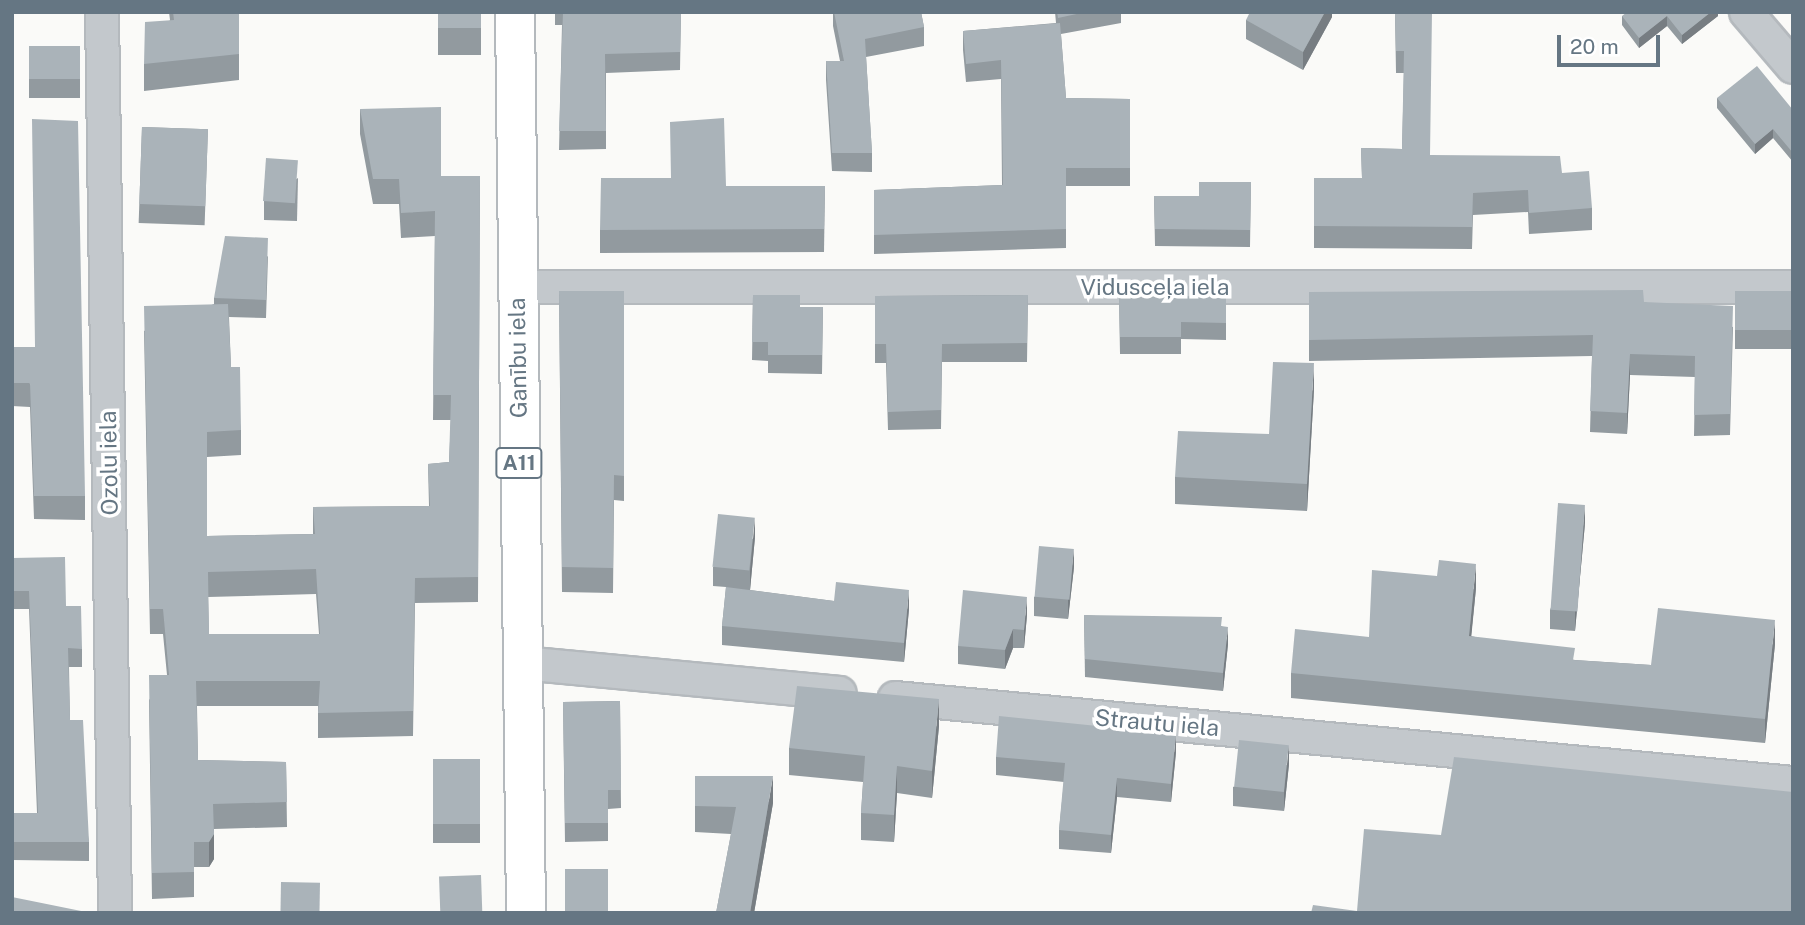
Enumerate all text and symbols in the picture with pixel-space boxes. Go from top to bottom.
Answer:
scale bar [1560,21,1663,65]
text: 20 m [1570,34,1619,59]
street label: Vidusceļa iela [1081,273,1229,301]
street label: Ganību iela [503,298,533,418]
street label: Ozolu iela [94,410,124,516]
road number: A11 [494,446,544,480]
street label: Strautu iela [1094,704,1220,742]

